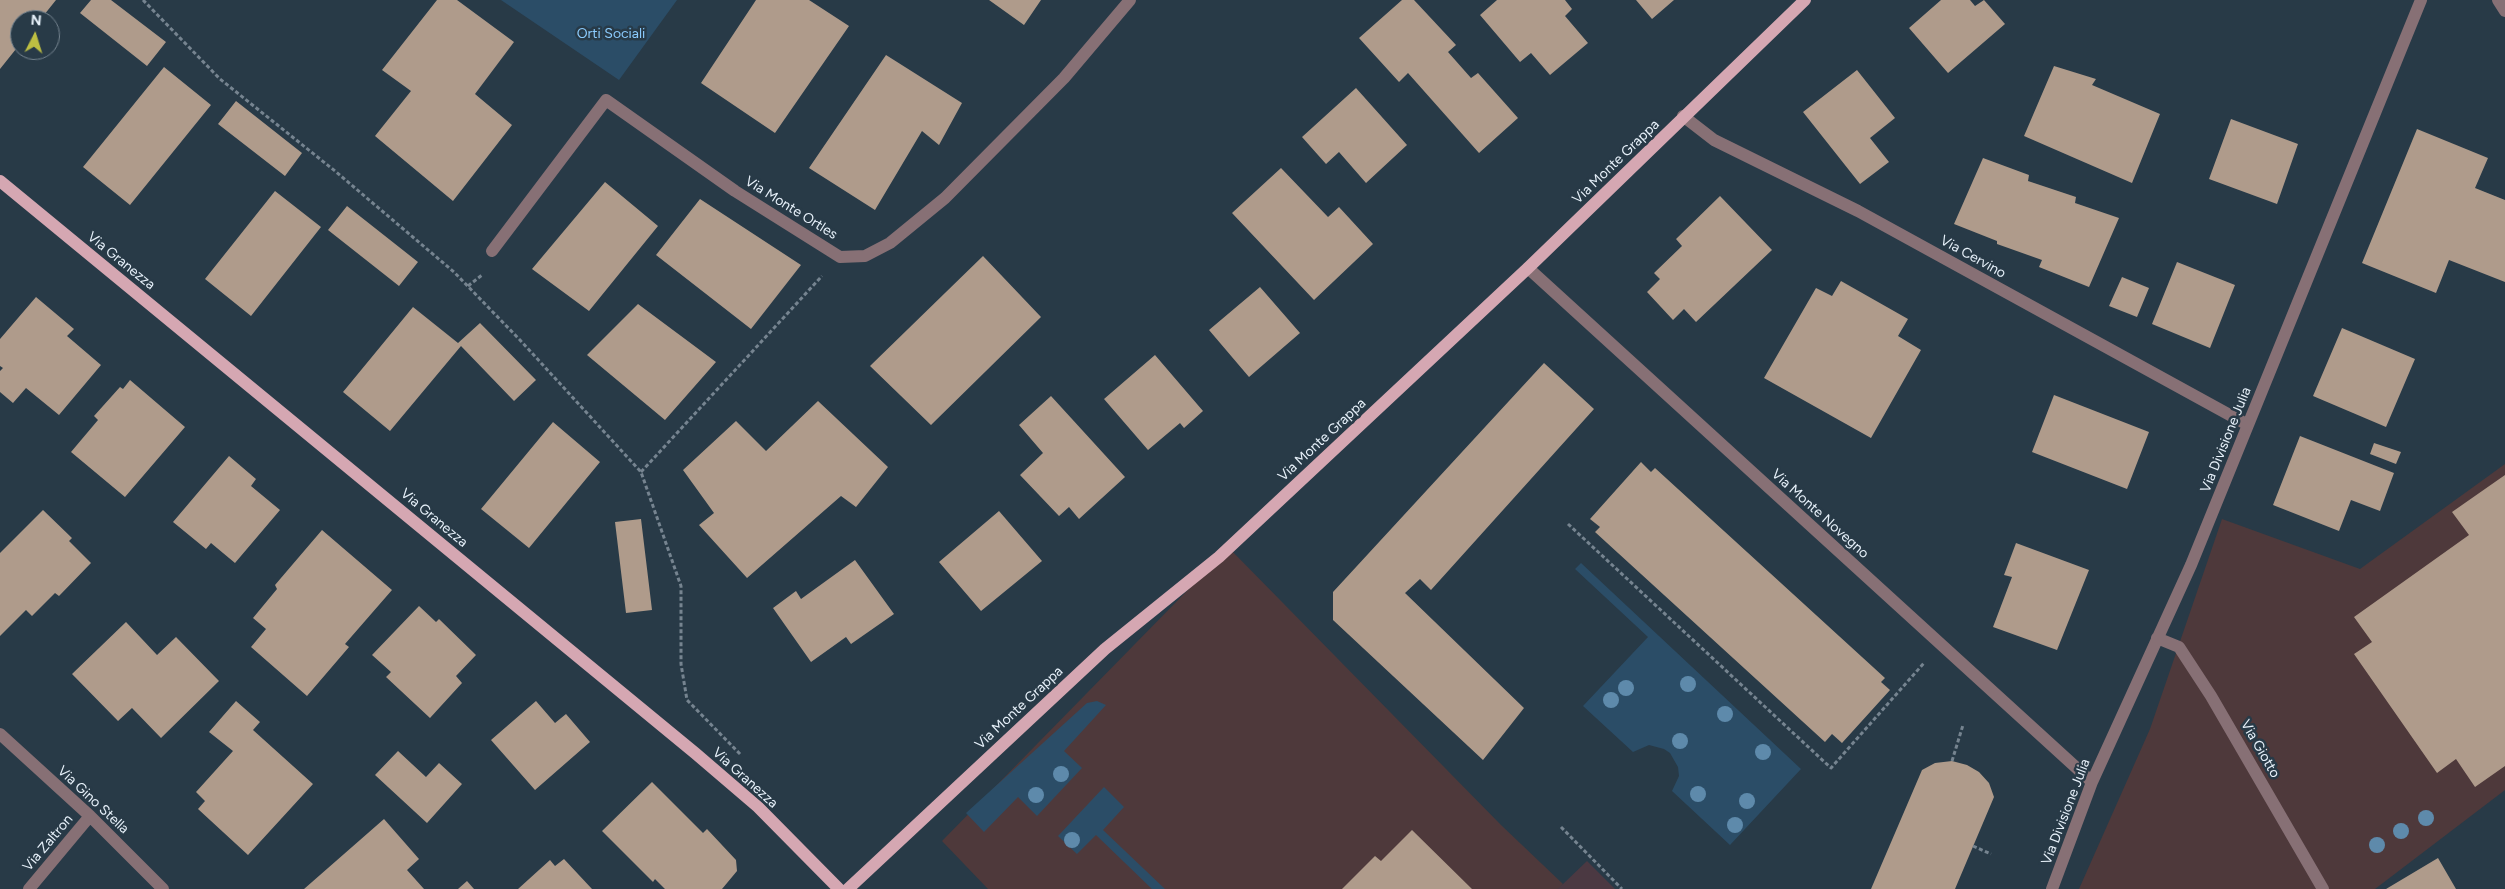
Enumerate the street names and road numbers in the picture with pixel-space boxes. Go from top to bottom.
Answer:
street label: Via Monte Grappa [1569,116,1663,208]
street label: Via Monte Ortles [742,173,840,243]
street label: Via Granezza [84,229,158,293]
street label: Via Cervino [1937,232,2009,282]
street label: Via Divisione Julia [2197,385,2255,495]
street label: Via Monte Grappa [1275,395,1369,485]
street label: Via Monte Novegno [1768,466,1872,562]
street label: Via Granezza [397,485,471,551]
street label: Via Monte Grappa [972,663,1066,753]
street label: Via Giotto [2237,717,2283,781]
street label: Via Granezza [709,744,781,812]
street label: Via Divisione Julia [2038,757,2094,867]
street label: Via Gino Stella [54,763,132,837]
street label: Via Zaltron [19,811,77,875]

